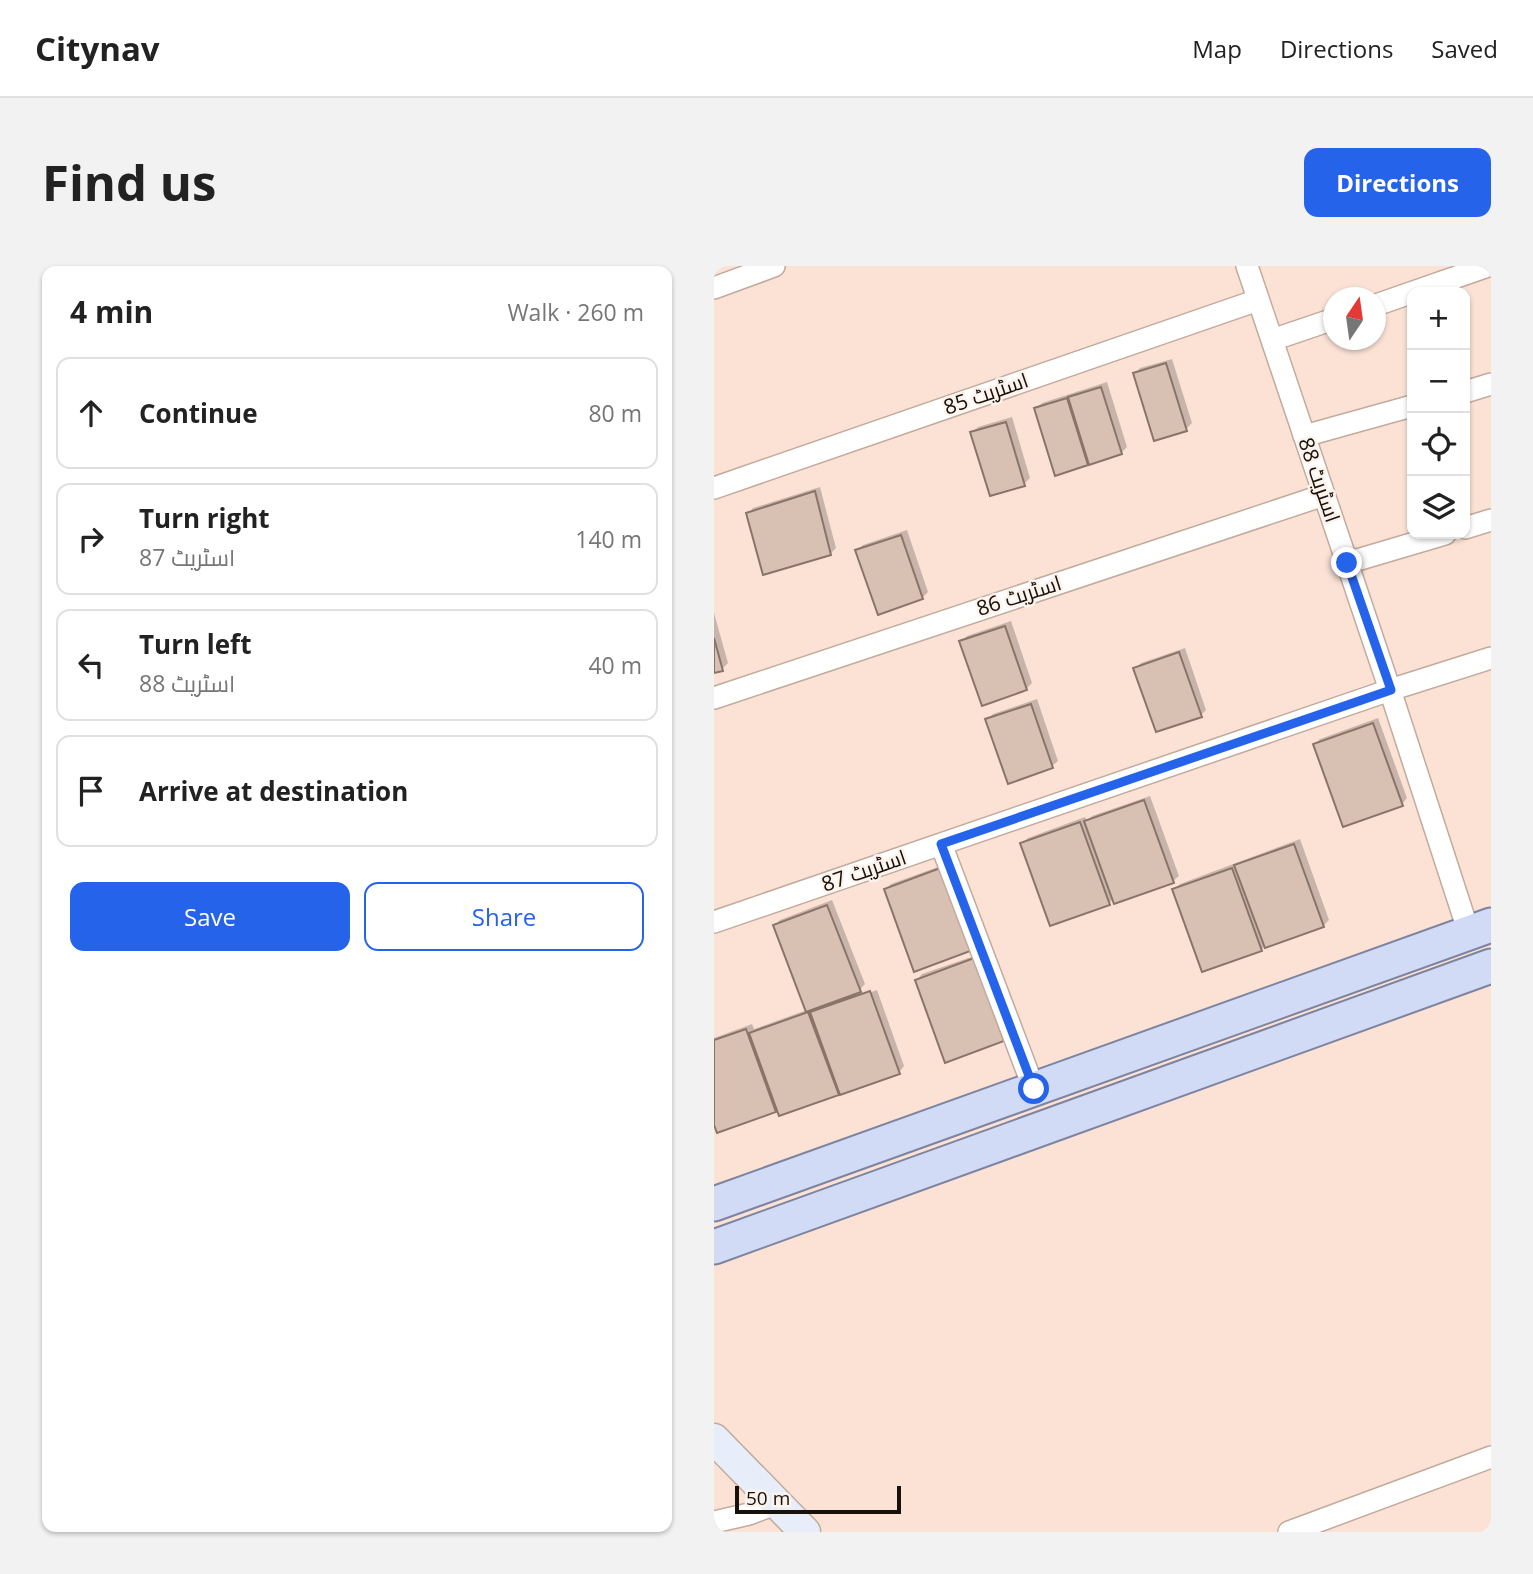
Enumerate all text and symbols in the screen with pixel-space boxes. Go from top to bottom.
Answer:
text: Citynav [35,26,160,71]
text: Map [1192,32,1242,65]
text: Directions [1280,32,1393,65]
text: Saved [1431,32,1498,65]
button: Directions [1304,148,1491,217]
text: Find us [42,149,216,215]
north arrow [1323,287,1386,350]
map controls [1407,287,1470,539]
button: + [1407,287,1470,350]
text: 4 min [70,291,153,332]
text: Walk · 260 m [507,296,644,328]
button: − [1407,350,1470,413]
street label: اسٹریٹ 85 [940,366,1032,421]
icon: ahead [72,394,110,432]
text: Continue [139,395,258,431]
text: 80 m [588,397,642,429]
button: locate [1407,413,1470,476]
street label: اسٹریٹ 88 [1292,434,1347,526]
button: layers [1407,476,1470,539]
text: Turn right [139,500,270,536]
icon: right [72,520,110,558]
text: 140 m [575,523,642,555]
text: اسٹریٹ 87 [139,541,235,573]
route end [1331,547,1362,578]
street label: اسٹریٹ 86 [973,568,1065,622]
text: Turn left [139,626,251,662]
icon: left [72,646,110,684]
text: 40 m [588,649,642,681]
text: اسٹریٹ 88 [139,667,235,699]
icon: arrive [72,772,110,810]
text: Arrive at destination [139,773,408,809]
street label: اسٹریٹ 87 [818,843,910,898]
button: Save [70,882,350,951]
button: Share [364,882,644,951]
route start [1018,1073,1049,1104]
scale bar [735,1483,901,1515]
text: 50 m [746,1485,790,1511]

